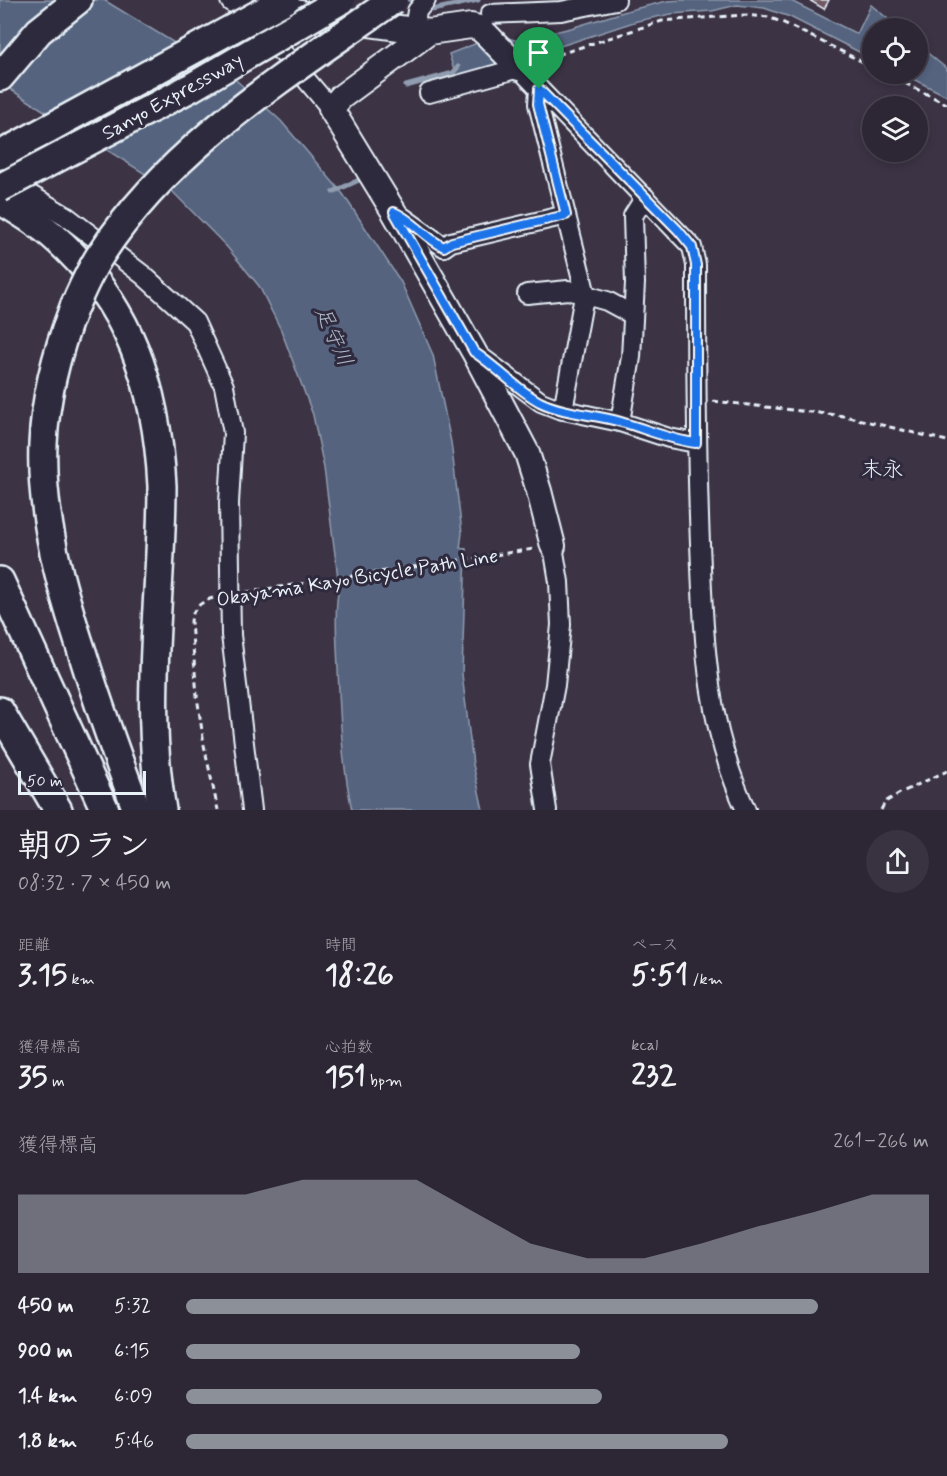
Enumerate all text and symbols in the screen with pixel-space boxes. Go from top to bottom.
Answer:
map controls [862,18,928,162]
button: locate [862,18,928,84]
pin [513,27,564,89]
icon: arrive [522,36,555,69]
street label: Sanyo Expressway [97,47,248,147]
button: layers [862,96,928,162]
water label: 足守川 [307,302,359,371]
district label: 末永 [861,456,903,484]
street label: Okayama Kayo Bicycle Path Line [214,543,500,614]
scale bar [18,768,146,796]
text: 50 m [27,771,63,792]
text: 朝のラン [18,825,150,869]
button: share [866,830,929,893]
text: 08:32 · 7 × 450 m [18,870,171,897]
text: 距離 [18,935,50,956]
text: 時間 [325,935,357,956]
text: ペース [631,935,678,956]
text: 3.15 [18,956,67,995]
text: 18:26 [325,956,394,995]
text: 5:51 [631,956,688,995]
text: km [67,969,95,990]
text: /km [688,969,723,990]
text: kcal [631,1035,658,1056]
text: 獲得標高 [18,1037,82,1058]
text: 心拍数 [325,1037,373,1058]
text: 232 [631,1056,677,1095]
text: 35 [18,1058,48,1097]
text: 151 [325,1058,366,1097]
text: m [48,1071,65,1092]
text: bpm [366,1071,402,1092]
text: 261–266 m [833,1128,929,1155]
text: 獲得標高 [18,1132,98,1159]
text: 450 m [18,1293,74,1320]
text: 5:32 [114,1293,151,1320]
text: 900 m [18,1338,73,1365]
text: 6:15 [114,1338,149,1365]
text: 1.4 km [18,1383,77,1410]
text: 6:09 [114,1383,153,1410]
text: 1.8 km [18,1428,77,1455]
text: 5:46 [114,1428,154,1455]

